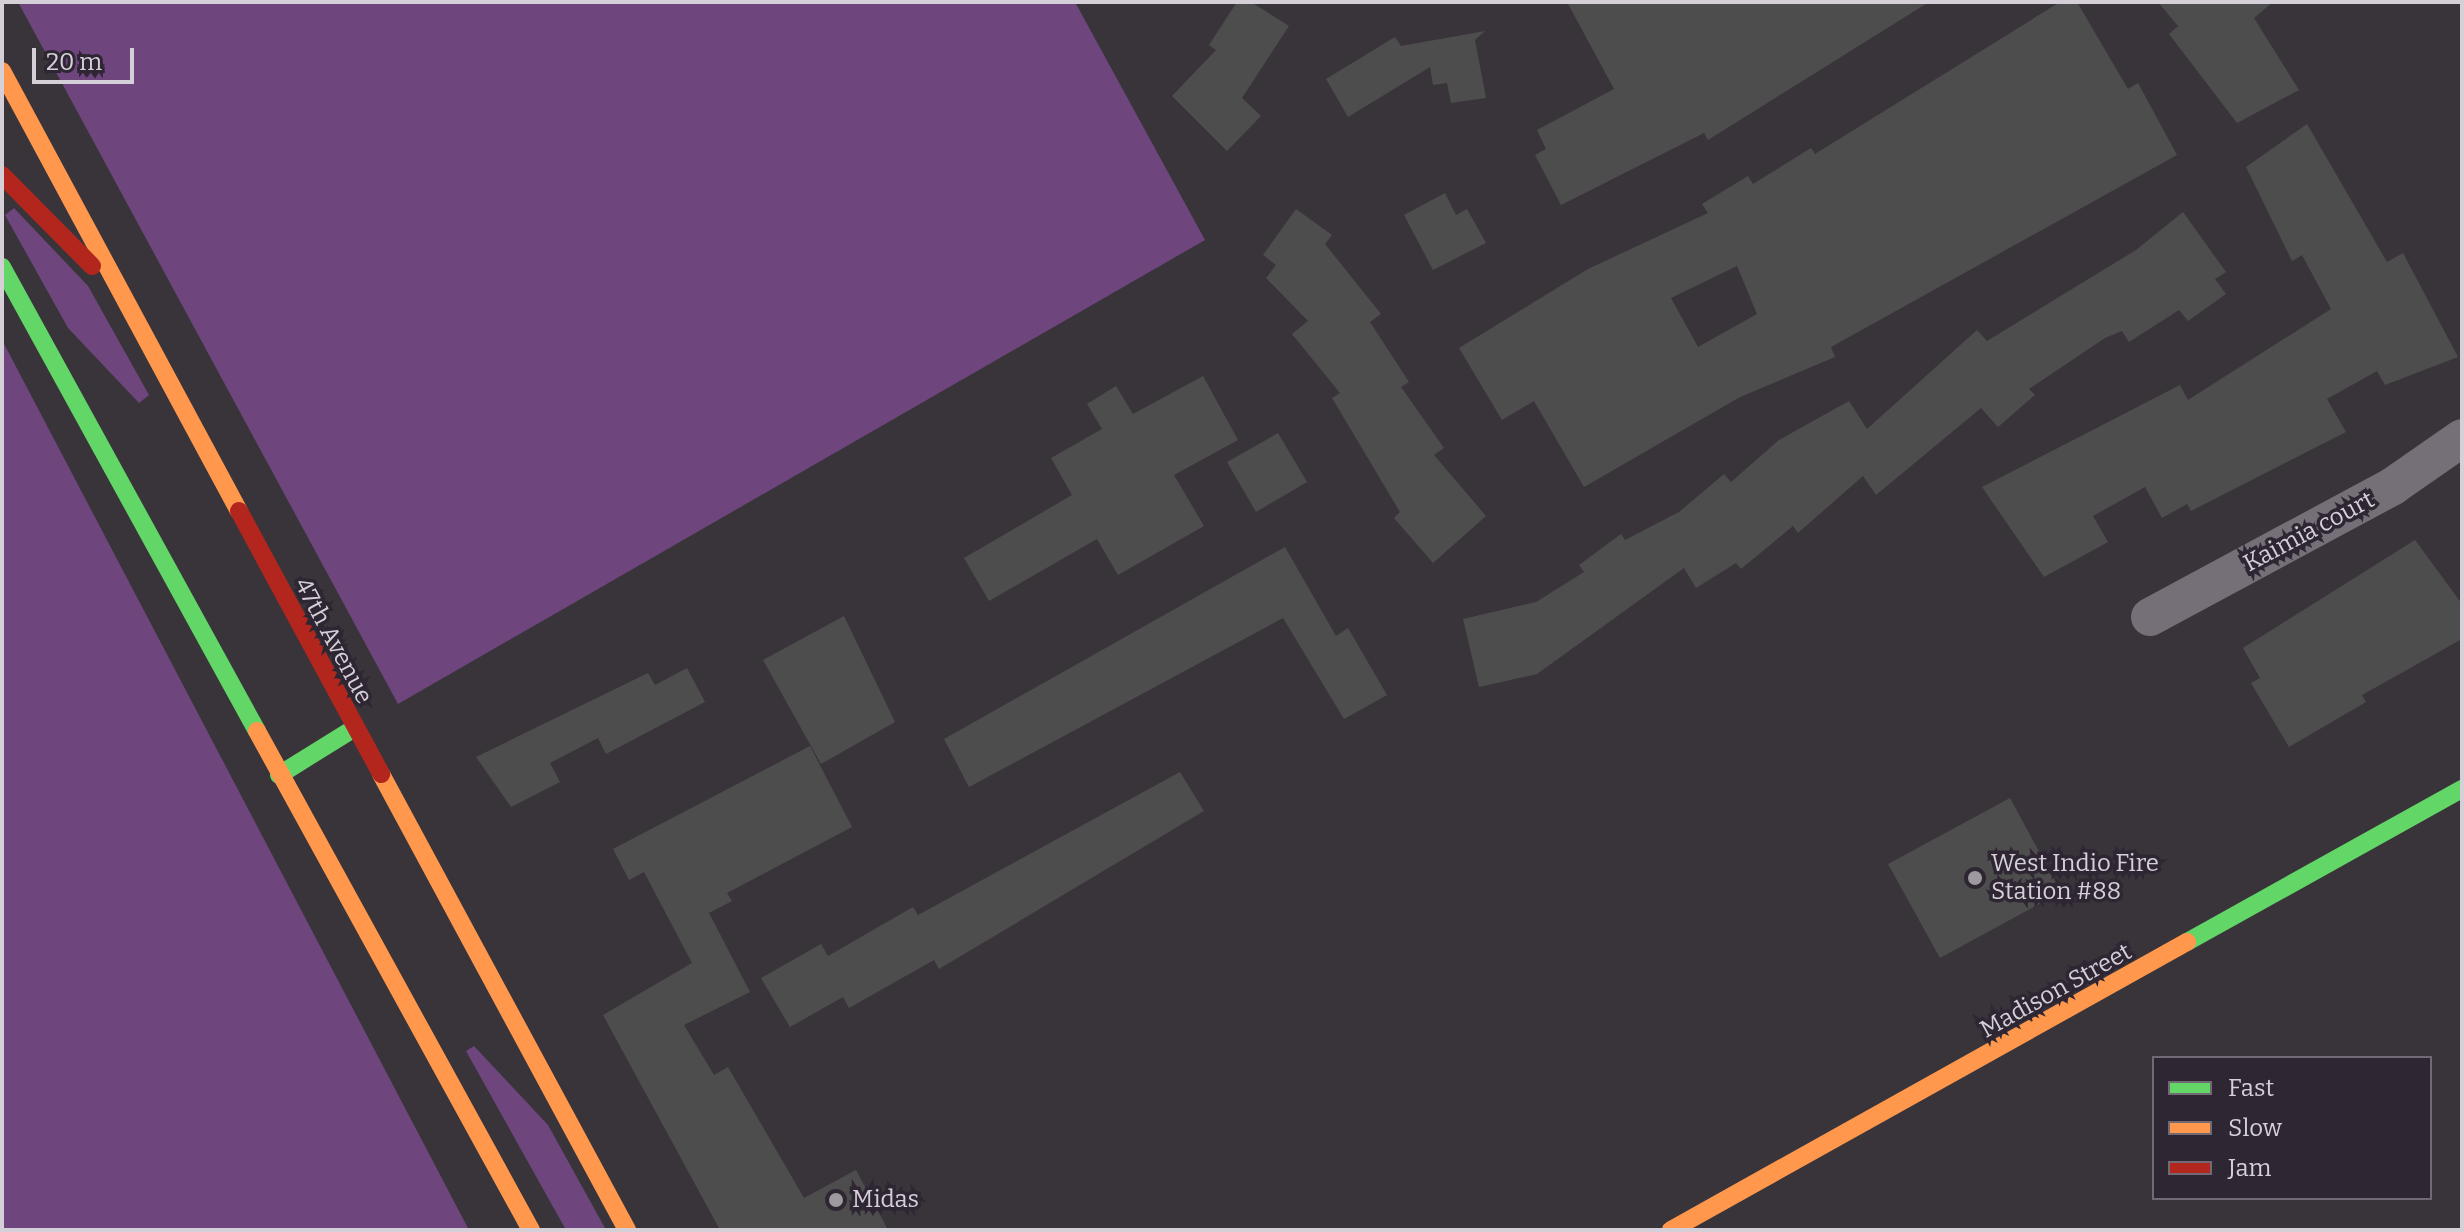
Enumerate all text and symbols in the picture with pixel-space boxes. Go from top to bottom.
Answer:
scale bar [36,32,138,82]
text: 20 m [46,48,102,76]
street label: Kaimia court [2239,486,2379,578]
street label: 47th Avenue [288,573,378,709]
place label: West Indio Fire Station #88 [1991,850,2159,906]
marker: West Indio Fire Station #88 [1966,869,1984,887]
street label: Madison Street [1975,938,2137,1044]
legend [2152,1056,2432,1200]
text: Fast [2228,1074,2274,1102]
text: Slow [2228,1114,2282,1142]
text: Jam [2228,1154,2271,1182]
place label: Midas [852,1186,919,1214]
marker: Midas [827,1191,845,1209]

